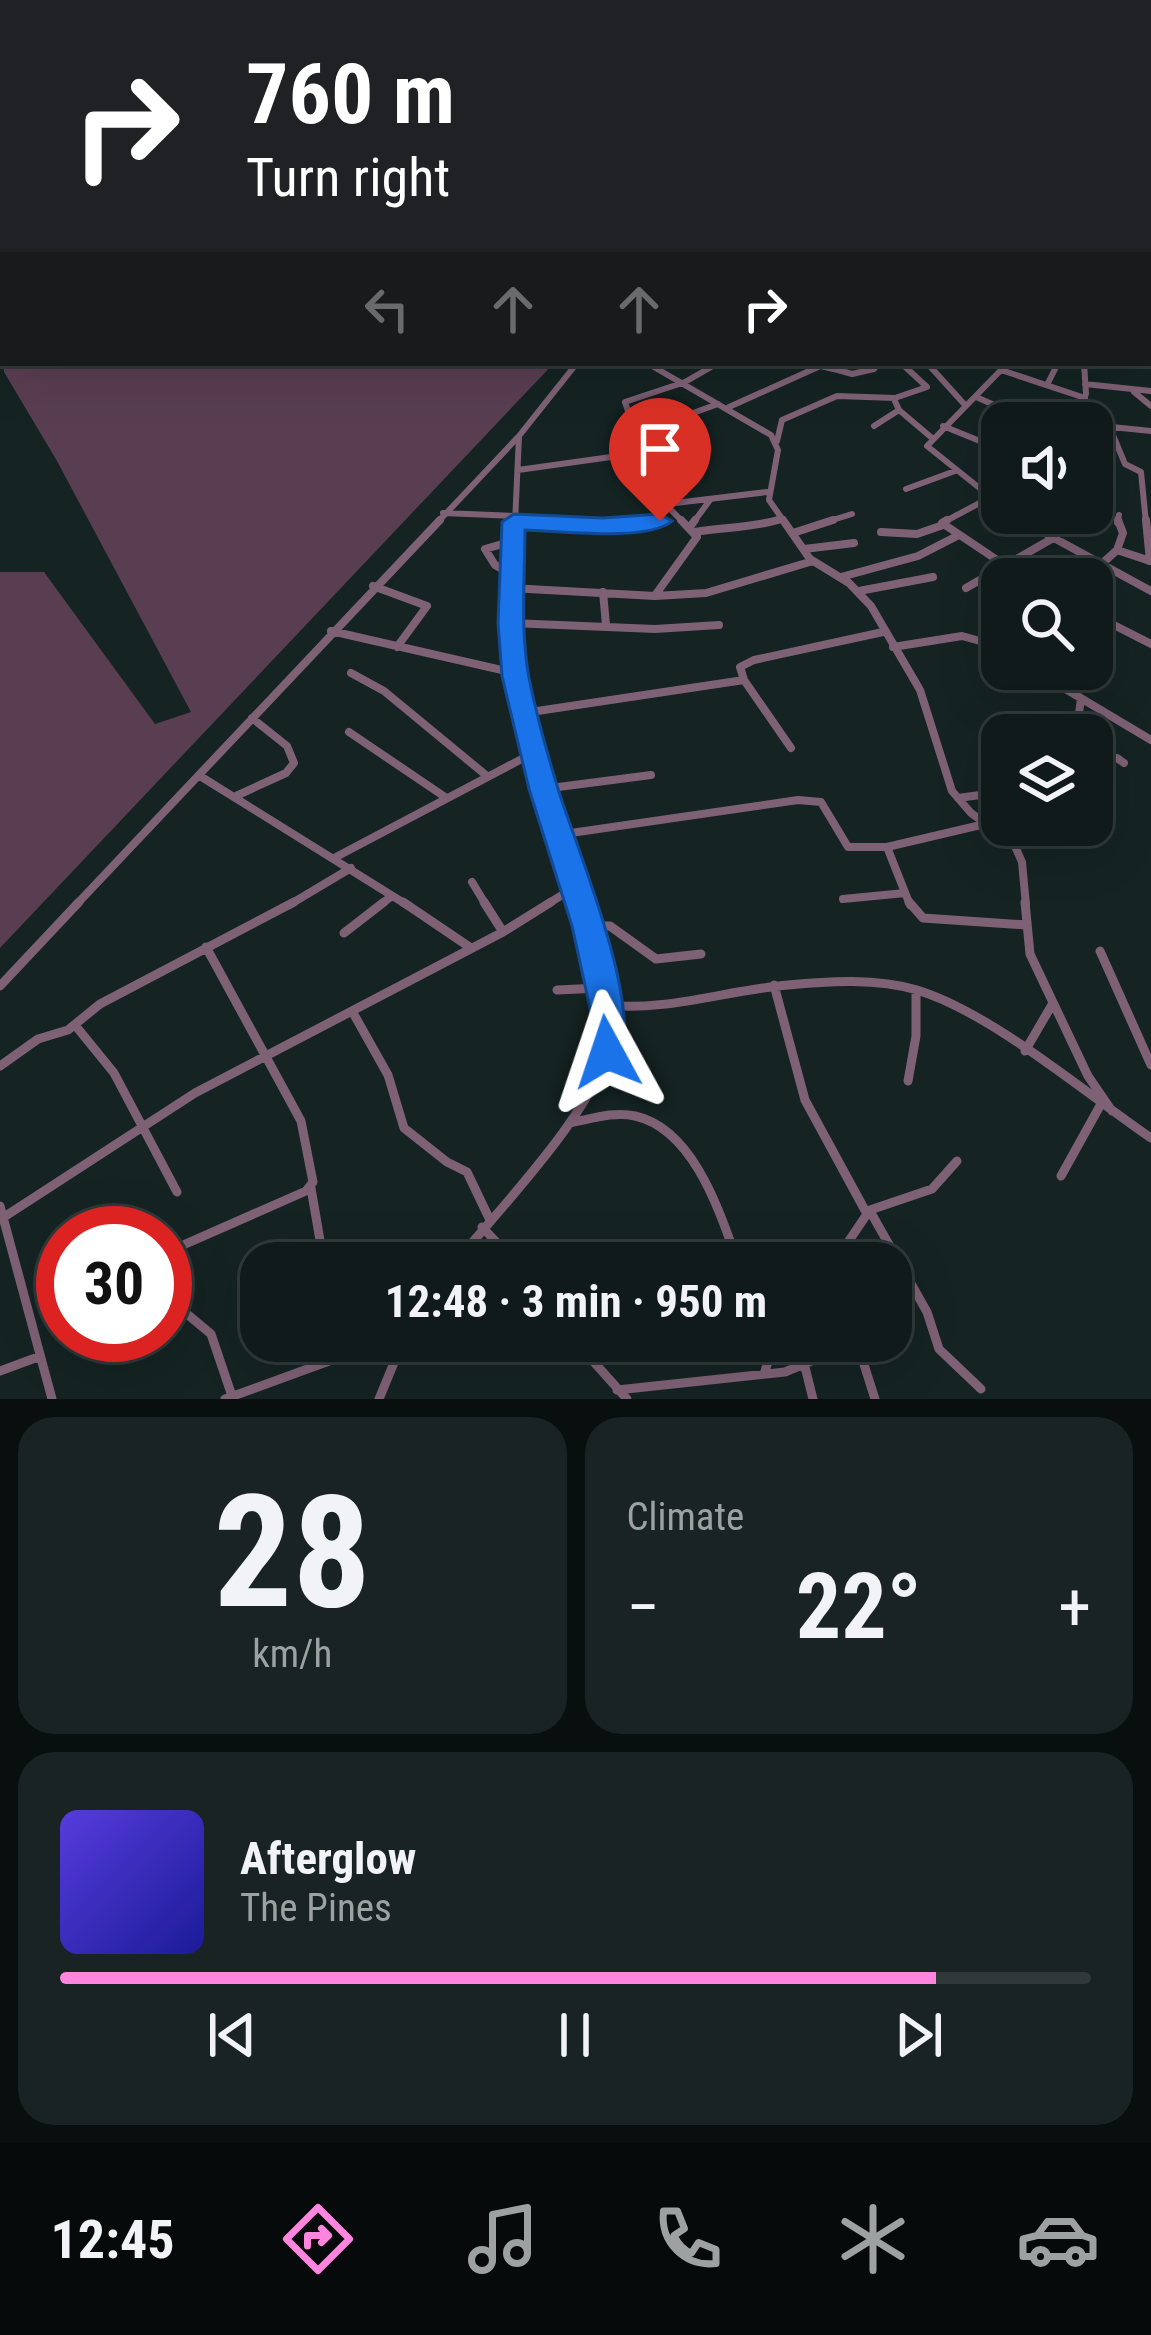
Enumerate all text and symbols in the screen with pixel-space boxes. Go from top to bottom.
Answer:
text: 760 m [246,45,455,144]
icon: right [48,48,204,204]
text: Turn right [246,146,450,209]
icon: left [354,276,420,342]
icon: ahead [480,276,546,342]
icon: ahead [606,276,672,342]
icon: right [732,276,798,342]
pin [609,398,711,521]
map controls [981,402,1113,846]
button: sound [981,402,1113,534]
icon: arrive [627,416,693,482]
button: search [981,558,1113,690]
button: layers [981,714,1113,846]
position arrow [544,989,670,1115]
speed limit sign: 30 [36,1206,192,1362]
text: 12:48 · 3 min · 950 m [385,1275,767,1328]
text: 28 [213,1461,371,1644]
text: Climate [627,1494,744,1540]
text: 22° [796,1555,922,1660]
text: − [627,1569,660,1646]
text: + [1058,1569,1091,1646]
text: km/h [252,1631,332,1677]
text: Afterglow [240,1832,416,1885]
text: The Pines [240,1885,392,1931]
icon: previous [199,2002,265,2068]
icon: pause [542,2002,608,2068]
icon: next [886,2002,952,2068]
icon: directions [276,2197,360,2281]
icon: music [461,2197,545,2281]
icon: phone [646,2197,730,2281]
icon: climate [831,2197,915,2281]
icon: car [1016,2197,1100,2281]
text: 12:45 [51,2208,175,2271]

